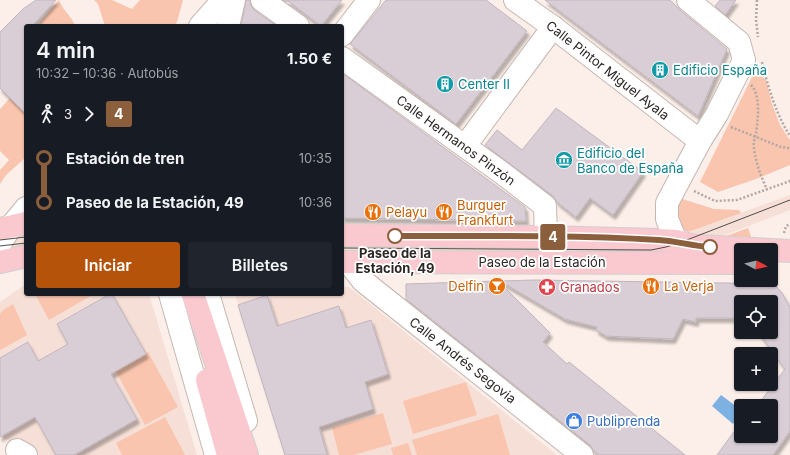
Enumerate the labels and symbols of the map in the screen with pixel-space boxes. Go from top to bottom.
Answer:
street label: Calle Pintor Miguel Ayala [543,17,673,123]
building icon: Edificio España [650,60,670,80]
place label: Edificio España [673,62,767,78]
building icon: Center II [435,74,455,94]
place label: Center II [458,76,510,92]
street label: Calle Hermanos Pinzón [393,92,519,188]
place label: Edificio del Banco de España [577,145,684,176]
museum icon: Edificio del Banco de España [554,150,574,170]
place label: Burguer Frankfurt [457,197,513,228]
restaurant icon: Pelayu [363,202,383,222]
restaurant icon: Burguer Frankfurt [434,202,454,222]
place label: Pelayu [386,204,427,220]
line badge: 4 [540,224,566,250]
marker: Paseo de la Estación, 49 [387,228,403,244]
unlabelled marker [702,239,718,255]
north arrow [734,243,778,287]
place label: Paseo de la Estación, 49 [355,245,435,276]
street label: Paseo de la Estación [478,254,606,270]
bar icon: Delfin [487,276,507,296]
restaurant icon: La Verja [641,276,661,296]
pharmacy icon: Granados [537,277,557,297]
place label: Delfin [448,278,484,294]
place label: La Verja [664,278,714,294]
place label: Granados [560,279,620,295]
street label: Calle Andrés Segovia [406,313,520,407]
shop icon: Publiprenda [564,411,584,431]
place label: Publiprenda [587,413,660,429]

